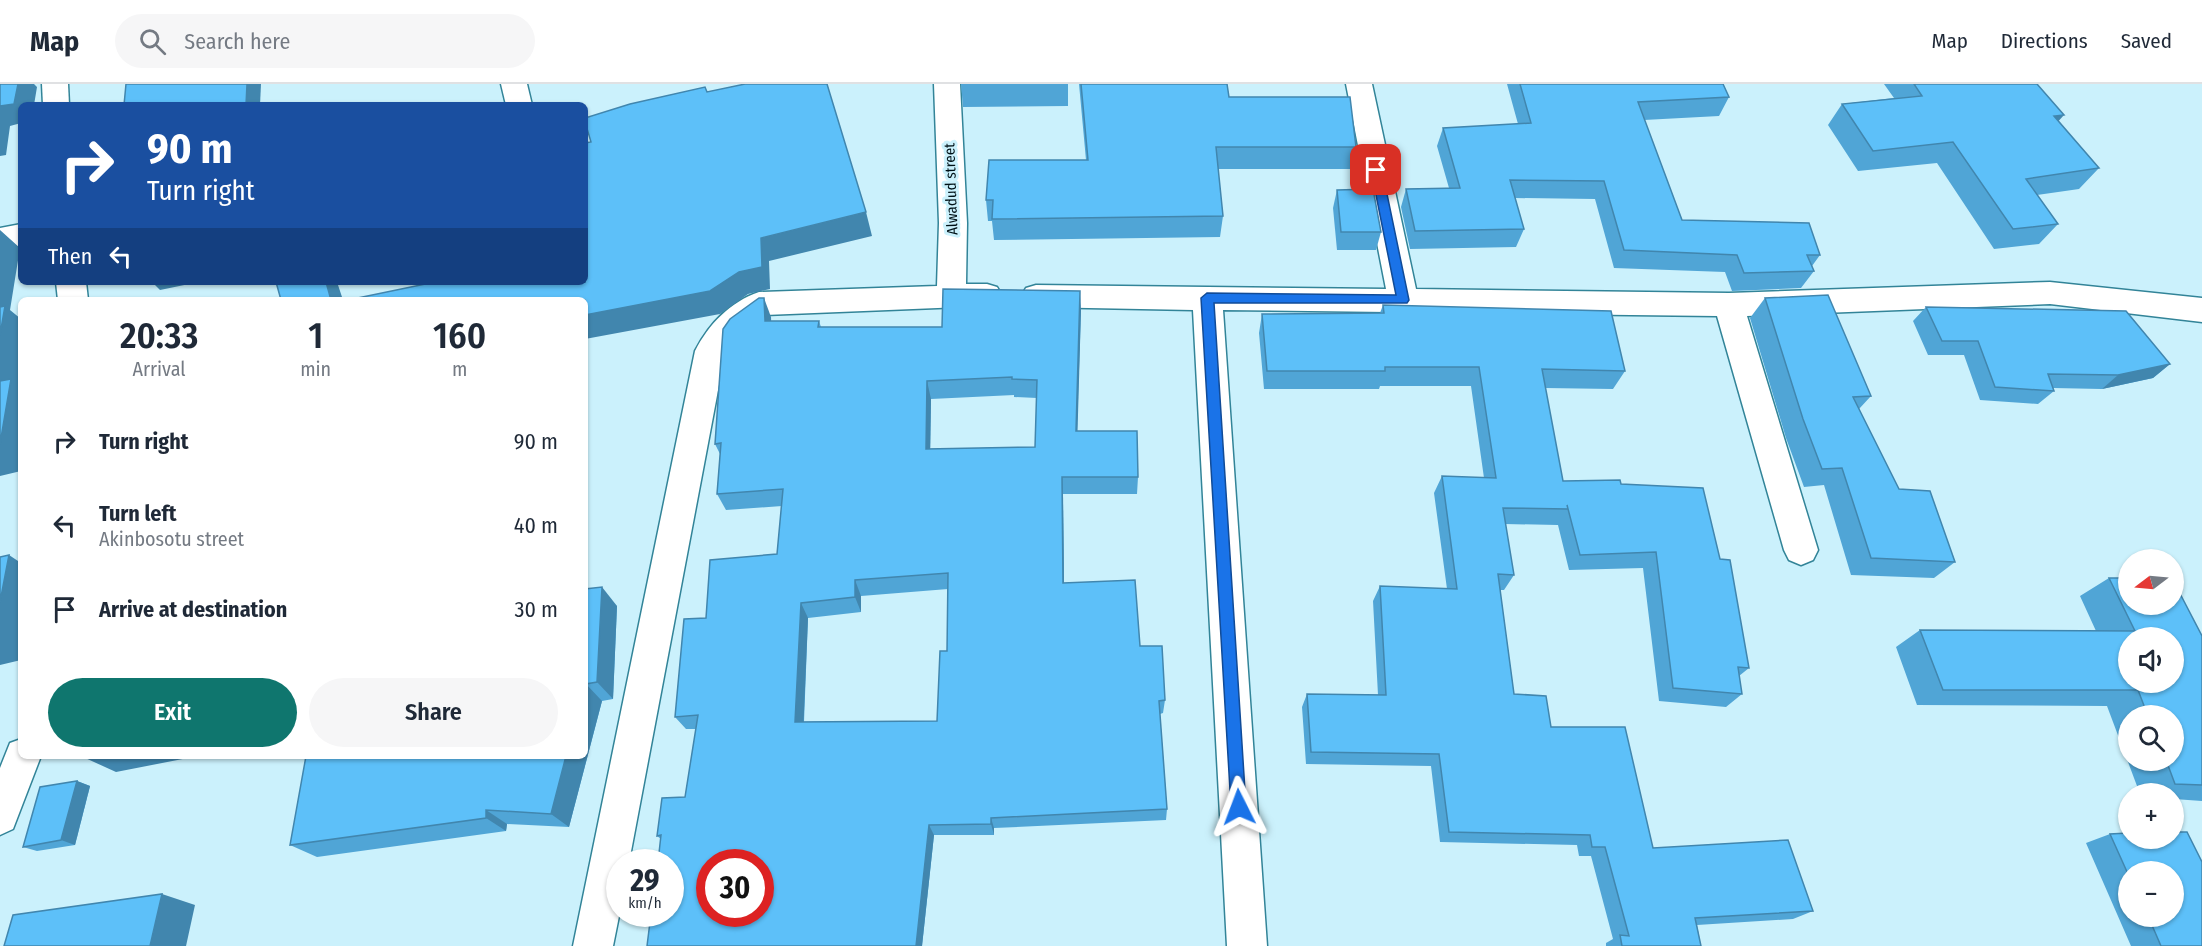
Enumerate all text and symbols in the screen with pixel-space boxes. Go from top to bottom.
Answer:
search box [115,14,535,68]
text: Map [30,25,79,58]
icon: search [136,25,169,58]
text: Search here [184,28,290,55]
text: Map [1931,28,1968,54]
text: Directions [2001,28,2088,54]
text: Saved [2121,28,2172,54]
text: 90 m [147,124,232,174]
icon: right [48,126,126,204]
street label: Alwadud street [940,143,962,235]
pin [1350,144,1401,195]
icon: arrive [1359,153,1392,186]
text: Turn right [147,175,255,207]
icon: left [104,240,137,273]
text: Then [48,243,92,270]
text: 20:33 [120,314,198,358]
text: 1 [308,314,323,358]
text: 160 [433,314,486,358]
text: Arrival [133,357,186,381]
text: min [300,357,331,381]
text: m [452,357,467,381]
icon: right [48,425,81,458]
text: Turn right [99,428,188,455]
text: 90 m [514,428,558,455]
text: Turn left [99,500,177,527]
icon: left [48,509,81,542]
text: 40 m [514,512,558,539]
text: Akinbosotu street [99,527,244,551]
north arrow [2118,549,2184,615]
map controls [2118,549,2184,927]
icon: arrive [48,593,81,626]
text: Arrive at destination [99,596,287,623]
text: 30 m [515,596,558,623]
button: sound [2118,627,2184,693]
button: Exit [48,678,297,747]
button: Share [309,678,558,747]
button: search [2118,705,2184,771]
position arrow [1207,775,1271,839]
button: + [2118,783,2184,849]
speed limit sign: 30 [696,849,774,927]
button: − [2118,861,2184,927]
text: 29 [630,863,660,899]
text: km/h [628,894,662,912]

